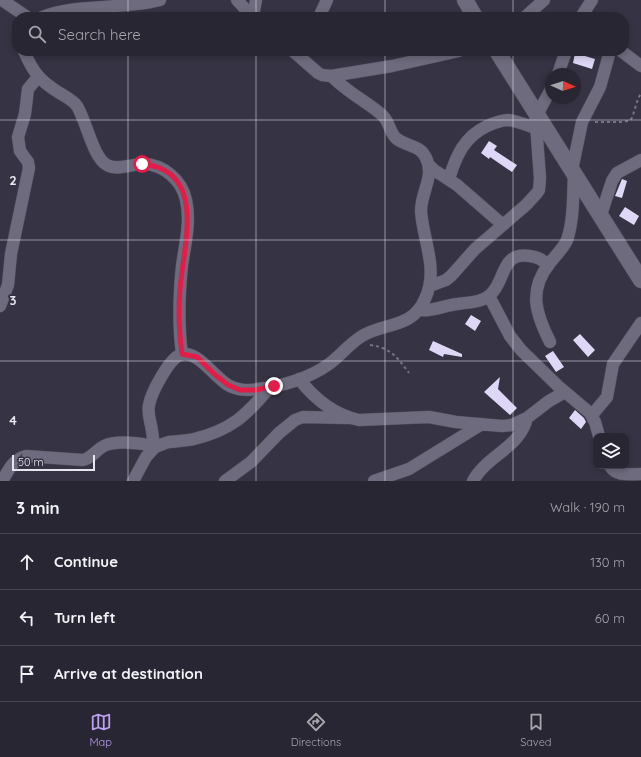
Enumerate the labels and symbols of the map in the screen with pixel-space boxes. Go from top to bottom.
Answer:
north arrow [545,68,581,104]
route start [133,155,151,173]
text: 2 [9,172,17,188]
text: 3 [10,292,17,308]
route end [265,377,283,395]
text: 4 [9,412,17,428]
scale bar [12,453,95,472]

